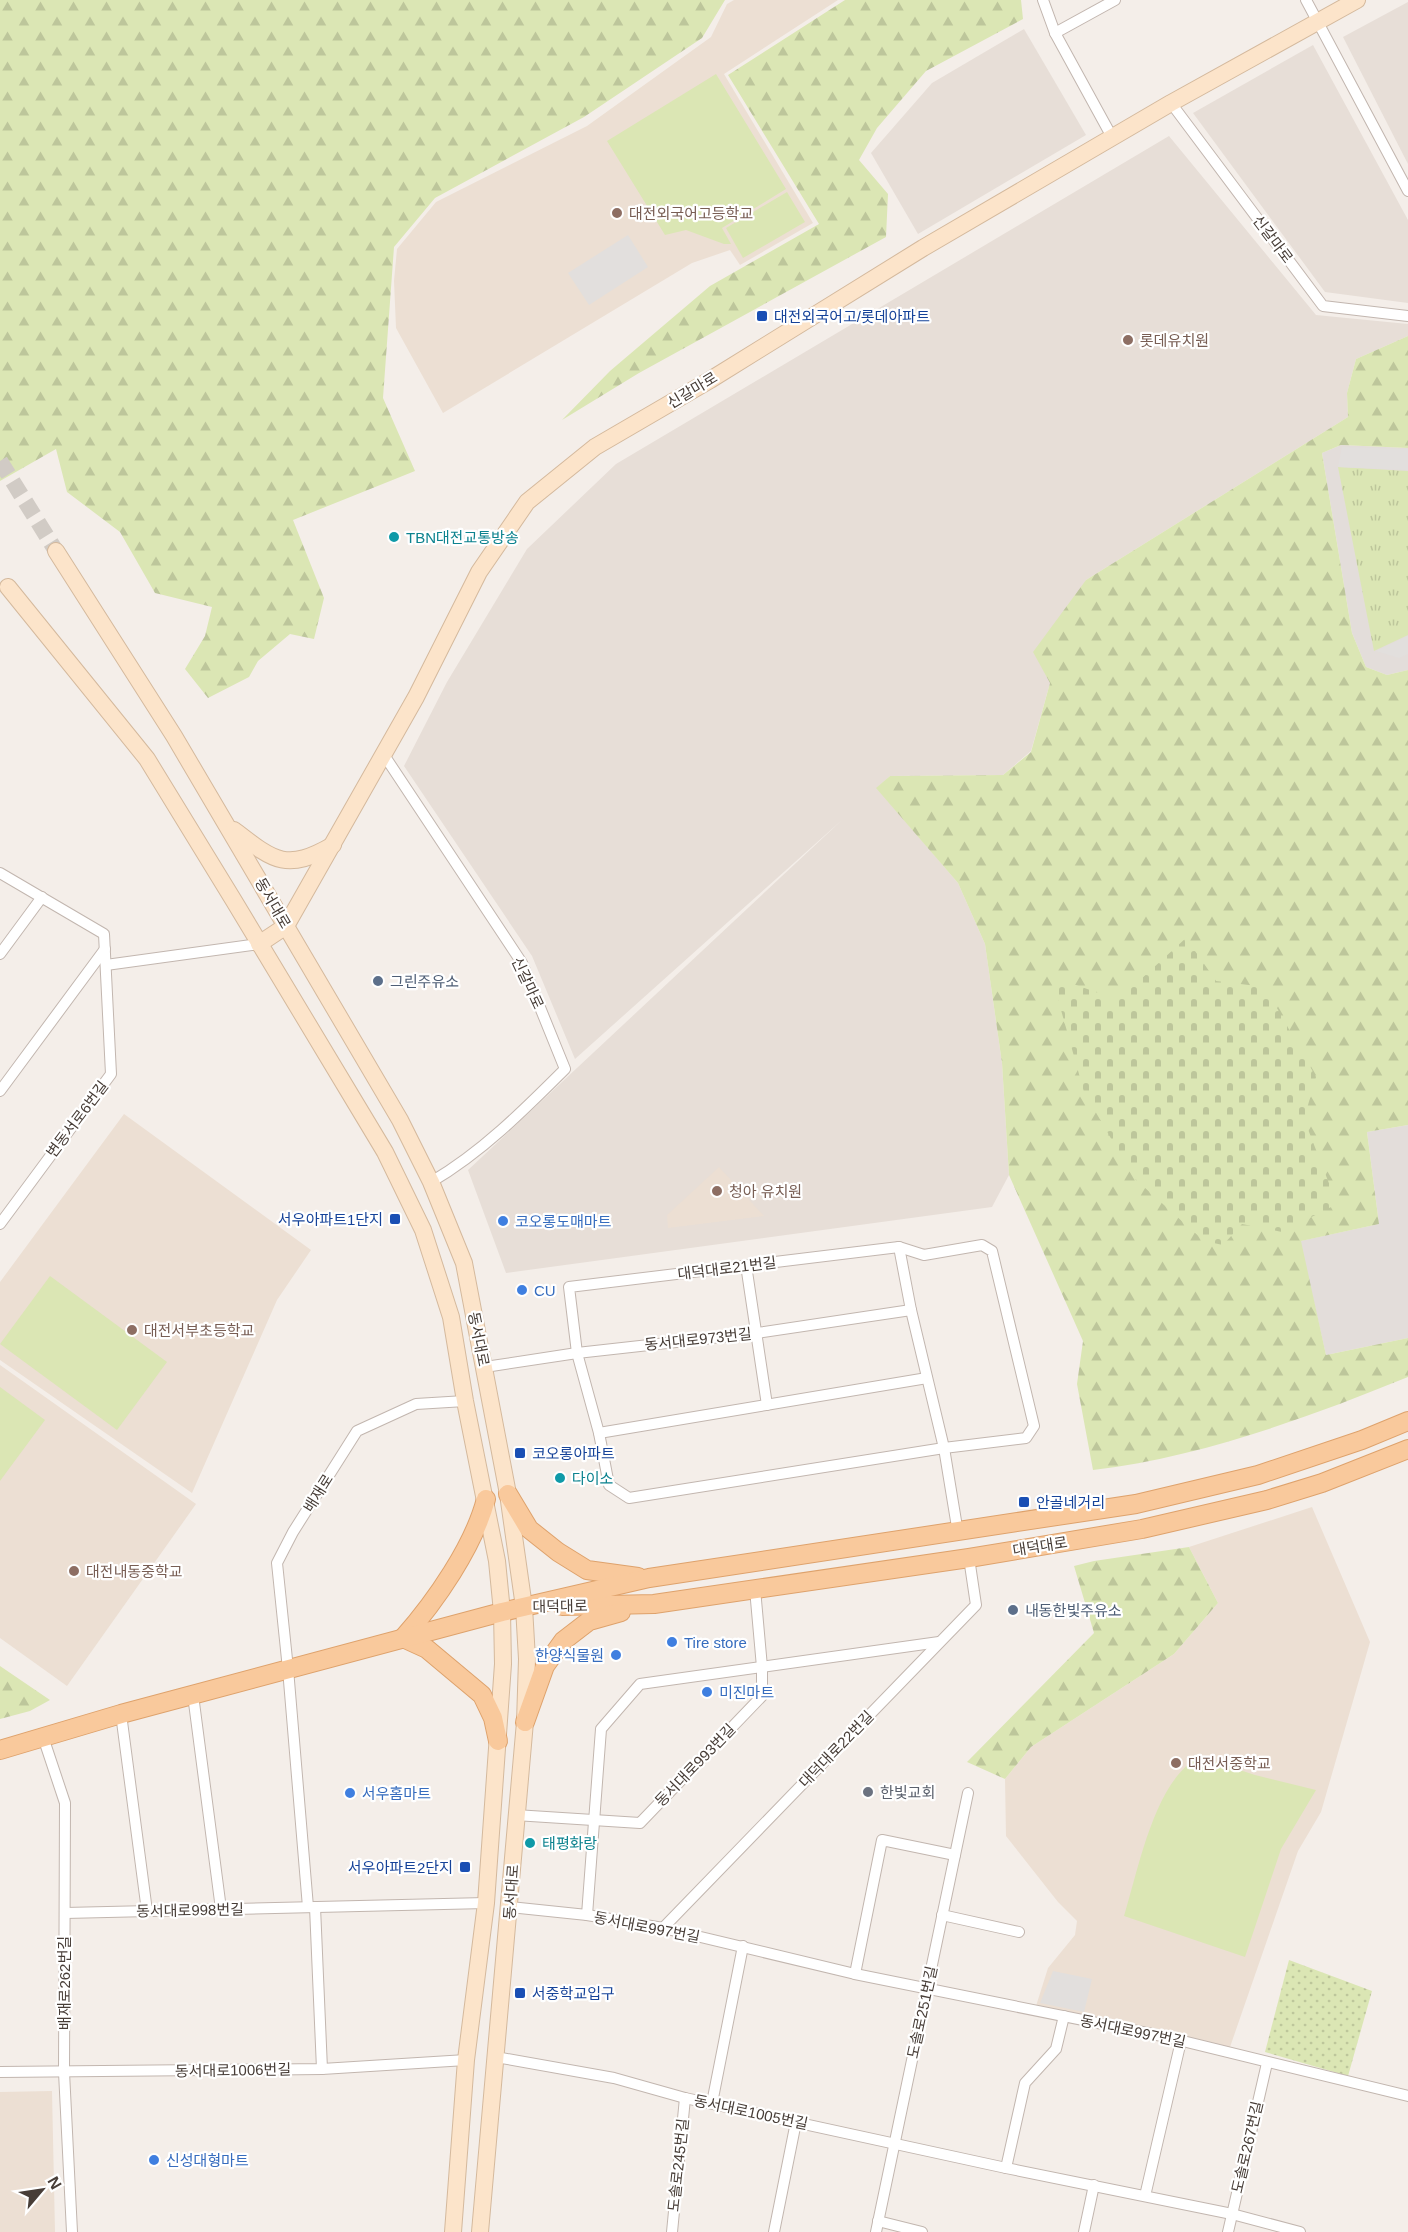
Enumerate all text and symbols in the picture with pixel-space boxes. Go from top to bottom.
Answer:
place label: 대전외국어고등학교 [629,205,753,222]
marker: 대전외국어고등학교 [610,206,624,220]
street label: 신갈마로 [1250,212,1296,266]
place label: 대전외국어고/롯데아파트 [774,308,930,325]
marker: 대전외국어고/롯데아파트 [755,309,769,323]
place label: 롯데유치원 [1140,332,1209,349]
marker: 롯데유치원 [1121,333,1135,347]
street label: 신갈마로 [664,368,720,412]
place label: TBN대전교통방송 [406,529,519,546]
marker: TBN대전교통방송 [387,530,401,544]
street label: 동서대로 [252,875,294,931]
street label: 신갈마로 [509,954,547,1012]
place label: 그린주유소 [390,973,459,990]
marker: 그린주유소 [371,974,385,988]
street label: 변동서로6번길 [43,1077,111,1161]
place label: 청아 유치원 [729,1183,802,1200]
marker: 청아 유치원 [710,1184,724,1198]
place label: 서우아파트1단지 [278,1211,383,1228]
marker: 서우아파트1단지 [388,1212,402,1226]
place label: 코오롱도매마트 [515,1213,612,1230]
marker: 코오롱도매마트 [496,1214,510,1228]
street label: 대덕대로21번길 [677,1254,777,1282]
place label: CU [534,1282,556,1299]
marker: CU [515,1283,529,1297]
street label: 동서대로 [465,1310,493,1368]
place label: 대전서부초등학교 [144,1322,254,1339]
marker: 대전서부초등학교 [125,1323,139,1337]
street label: 동서대로973번길 [643,1325,753,1353]
place label: 코오롱아파트 [532,1445,615,1462]
marker: 코오롱아파트 [513,1446,527,1460]
place label: 다이소 [572,1470,614,1487]
street label: 배재로 [300,1471,336,1515]
marker: 다이소 [553,1471,567,1485]
place label: 안골네거리 [1036,1494,1105,1511]
marker: 안골네거리 [1017,1495,1031,1509]
street label: 대덕대로 [1011,1533,1069,1559]
place label: 대전내동중학교 [86,1563,183,1580]
marker: 대전내동중학교 [67,1564,81,1578]
street label: 대덕대로 [532,1597,588,1615]
place label: 내동한빛주유소 [1025,1602,1122,1619]
marker: 내동한빛주유소 [1006,1603,1020,1617]
place label: Tire store [684,1634,747,1651]
marker: Tire store [665,1635,679,1649]
place label: 한양식물원 [535,1647,604,1664]
marker: 한양식물원 [609,1648,623,1662]
place label: 미진마트 [719,1684,774,1701]
marker: 미진마트 [700,1685,714,1699]
street label: 대덕대로22번길 [795,1707,877,1791]
street label: 동서대로993번길 [651,1720,739,1810]
place label: 대전서중학교 [1188,1755,1271,1772]
marker: 대전서중학교 [1169,1756,1183,1770]
place label: 한빛교회 [880,1784,935,1801]
place label: 서우홈마트 [362,1785,431,1802]
marker: 한빛교회 [861,1785,875,1799]
marker: 서우홈마트 [343,1786,357,1800]
place label: 태평화랑 [542,1835,597,1852]
marker: 태평화랑 [523,1836,537,1850]
place label: 서우아파트2단지 [348,1859,453,1876]
marker: 서우아파트2단지 [458,1860,472,1874]
street label: 동서대로 [501,1864,521,1920]
street label: 동서대로998번길 [136,1901,244,1919]
street label: 동서대로997번길 [592,1908,702,1946]
street label: 배재로262번길 [56,1936,73,2030]
street label: 도솔로251번길 [904,1964,940,2060]
place label: 서중학교입구 [532,1985,615,2002]
marker: 서중학교입구 [513,1986,527,2000]
street label: 동서대로997번길 [1078,2011,1188,2051]
street label: 동서대로1006번길 [175,2060,291,2080]
street label: 동서대로1005번길 [692,2092,810,2132]
street label: 도솔로267번길 [1228,2099,1266,2195]
street label: 도솔로245번길 [665,2117,691,2213]
place label: 신성대형마트 [166,2152,249,2169]
marker: 신성대형마트 [147,2153,161,2167]
north arrow [12,2160,72,2220]
text: N [44,2174,65,2192]

